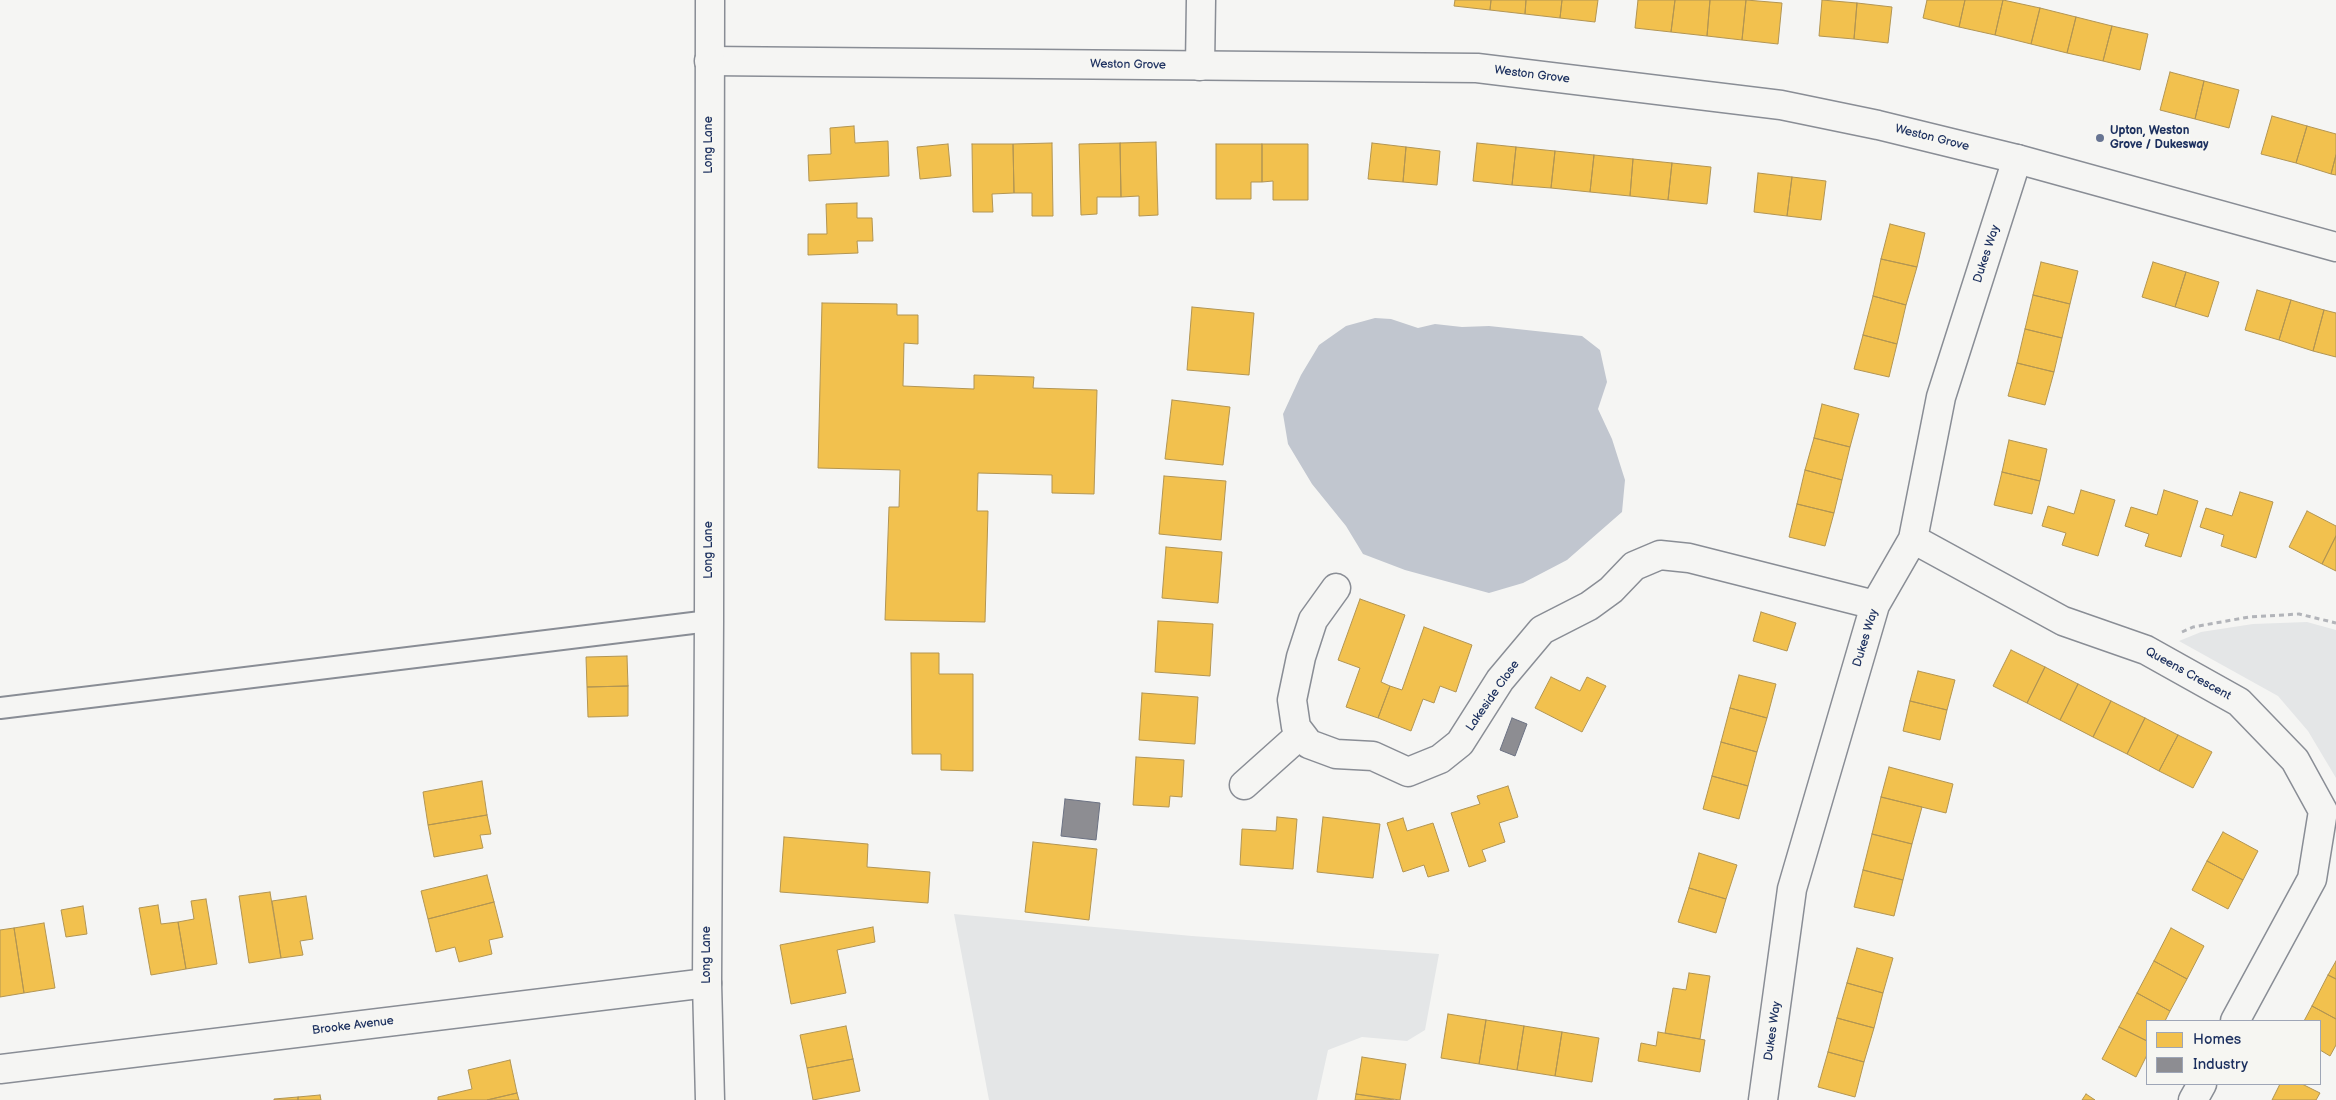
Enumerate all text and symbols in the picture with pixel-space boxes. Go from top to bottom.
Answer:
street label: Weston Grove [1090,57,1166,73]
street label: Weston Grove [1493,63,1571,87]
street label: Long Lane [702,116,716,174]
street label: Weston Grove [1893,122,1971,154]
place label: Upton, Weston Grove / Dukesway [2110,124,2209,152]
marker: Upton, Weston Grove / Dukesway [2094,132,2106,144]
street label: Dukes Way [1971,223,2003,285]
street label: Long Lane [702,521,716,579]
street label: Dukes Way [1850,607,1882,669]
street label: Queens Crescent [2143,644,2233,704]
street label: Lakeside Close [1463,658,1523,734]
street label: Long Lane [700,926,714,984]
street label: Dukes Way [1762,1000,1784,1062]
street label: Brooke Avenue [311,1014,395,1038]
legend [2146,1020,2321,1085]
text: Homes [2193,1030,2241,1049]
text: Industry [2193,1055,2248,1074]

